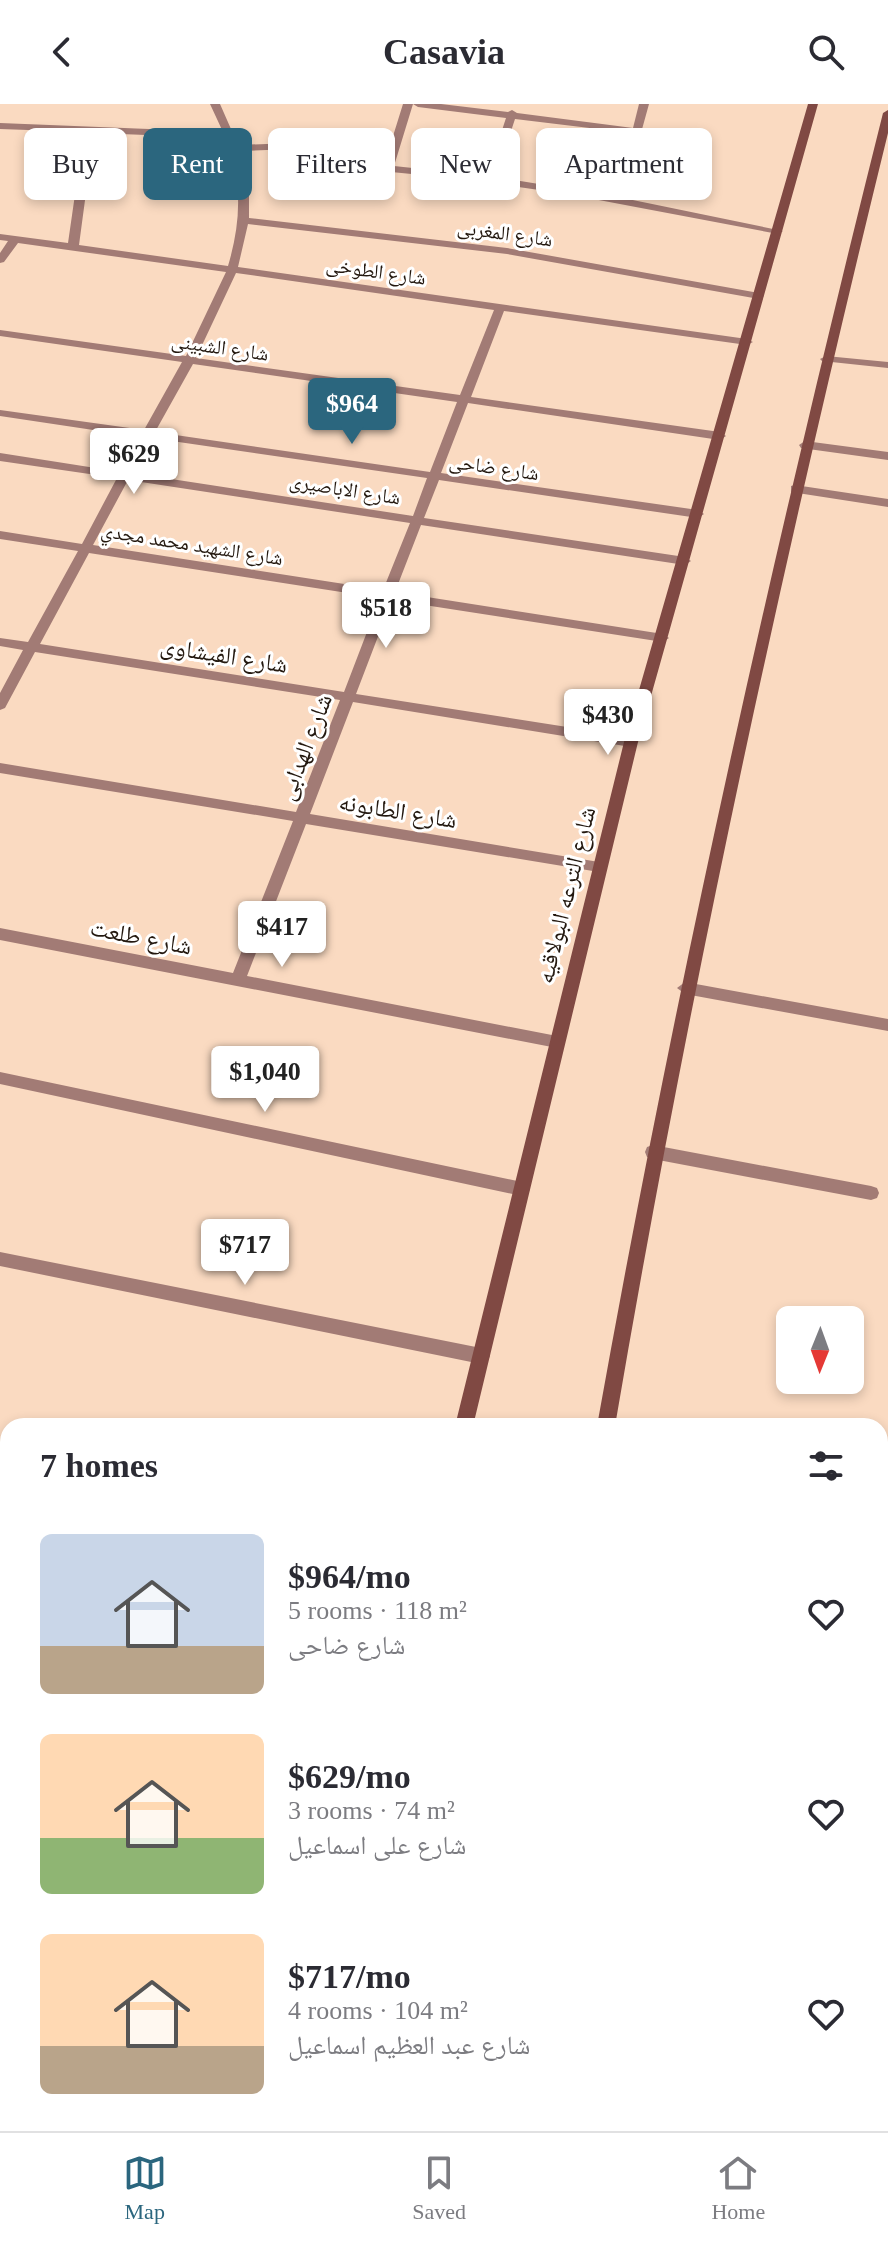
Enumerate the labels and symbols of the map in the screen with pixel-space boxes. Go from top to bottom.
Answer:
street label: شارع المغربى [456,215,554,253]
street label: شارع الطوخى [324,253,427,291]
street label: شارع الشبينى [170,329,270,367]
pin: $964 [305,378,399,446]
pin: $629 [87,428,181,496]
street label: شارع ضاحى [447,450,540,486]
street label: شارع الاباصيرى [288,469,402,511]
street label: شارع الشهيد محمد مجدي [99,519,285,574]
pin: $518 [339,582,433,650]
street label: شارع الفيشاوى [158,632,289,680]
pin: $430 [561,689,655,757]
street label: شارع الهدابى [273,690,339,805]
street label: شارع الطابونه [337,789,459,835]
street label: شارع الترعه البولاقيه [532,804,602,986]
pin: $417 [235,901,329,969]
street label: شارع طلعت [88,914,194,962]
pin: $1,040 [200,1046,330,1114]
pin: $717 [198,1219,292,1287]
north arrow [776,1306,864,1394]

